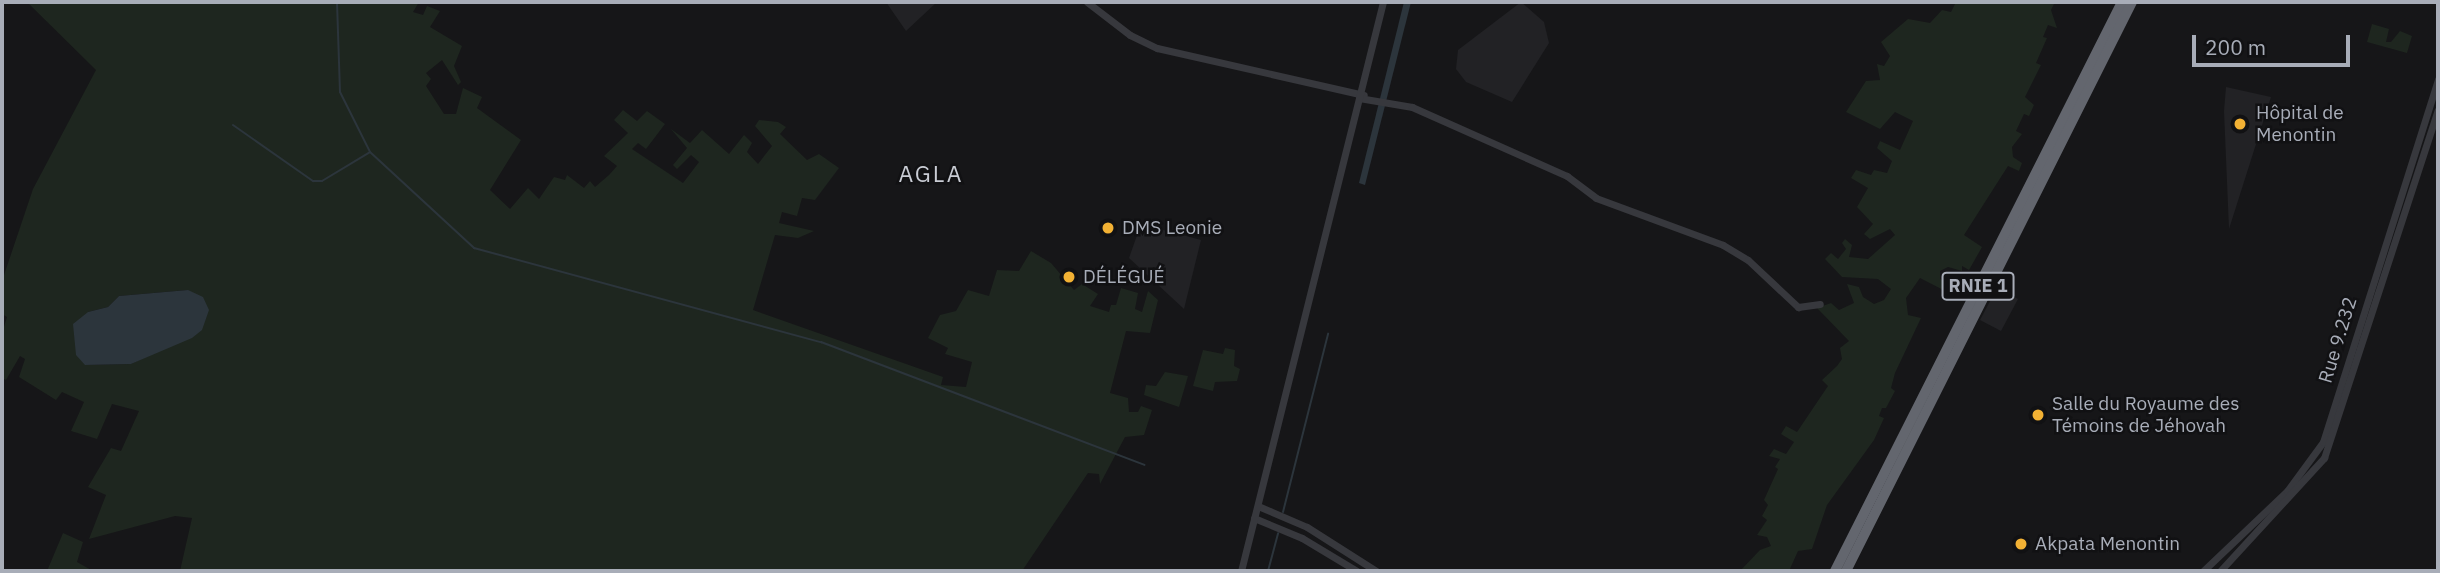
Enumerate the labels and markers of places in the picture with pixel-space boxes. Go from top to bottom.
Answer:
place label: Hôpital de Menontin [2256,102,2344,146]
marker: Hôpital de Menontin [2230,114,2250,134]
place label: DMS Leonie [1122,217,1222,239]
marker: DMS Leonie [1100,220,1116,236]
place label: DÉLÉGUÉ [1083,266,1165,288]
marker: DÉLÉGUÉ [1061,269,1077,285]
place label: Salle du Royaume des Témoins de Jéhovah [2052,393,2239,437]
marker: Salle du Royaume des Témoins de Jéhovah [2030,407,2046,423]
place label: Akpata Menontin [2035,533,2180,555]
marker: Akpata Menontin [2013,536,2029,552]

